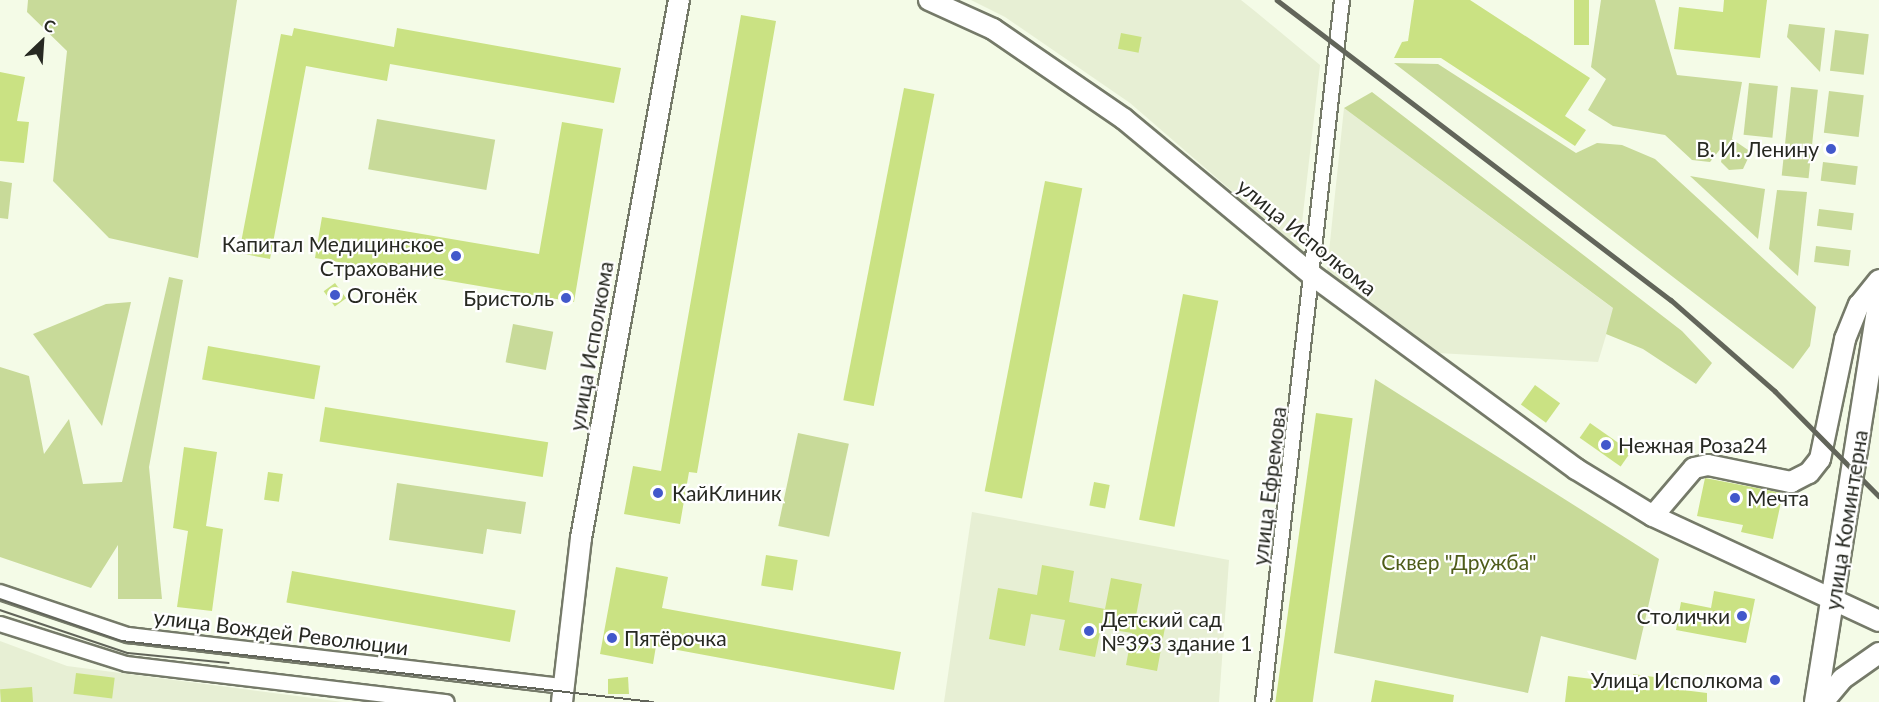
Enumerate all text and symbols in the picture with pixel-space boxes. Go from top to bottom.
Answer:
north arrow [12,12,72,72]
text: С [41,14,59,36]
place label: В. И. Ленину [1696,136,1819,162]
marker: В. И. Ленину [1824,142,1838,156]
street label: улица Исполкома [1232,173,1382,301]
place label: Капитал Медицинское Страхование [222,231,444,281]
marker: Капитал Медицинское Страхование [449,249,463,263]
street label: улица Исполкома [564,259,618,433]
place label: Огонёк [347,282,417,308]
place label: Бристоль [463,285,554,311]
marker: Огонёк [328,288,342,302]
marker: Бристоль [559,291,573,305]
street label: улица Ефремова [1247,405,1291,567]
street label: улица Коминтерна [1819,428,1873,612]
place label: Нежная Роза24 [1618,432,1767,458]
marker: Нежная Роза24 [1599,438,1613,452]
place label: КайКлиник [672,480,782,506]
marker: КайКлиник [649,484,667,502]
place label: Мечта [1747,485,1809,511]
marker: Мечта [1728,491,1742,505]
park label: Сквер "Дружба" [1381,549,1537,575]
place label: Столички [1636,603,1730,629]
street label: улица Вождей Революции [152,604,410,660]
place label: Детский сад №393 здание 1 [1101,606,1253,656]
marker: Столички [1735,609,1749,623]
marker: Детский сад №393 здание 1 [1082,624,1096,638]
place label: Пятёрочка [624,625,727,651]
marker: Пятёрочка [605,631,619,645]
place label: Улица Исполкома [1591,667,1763,693]
marker: Улица Исполкома [1768,673,1782,687]

